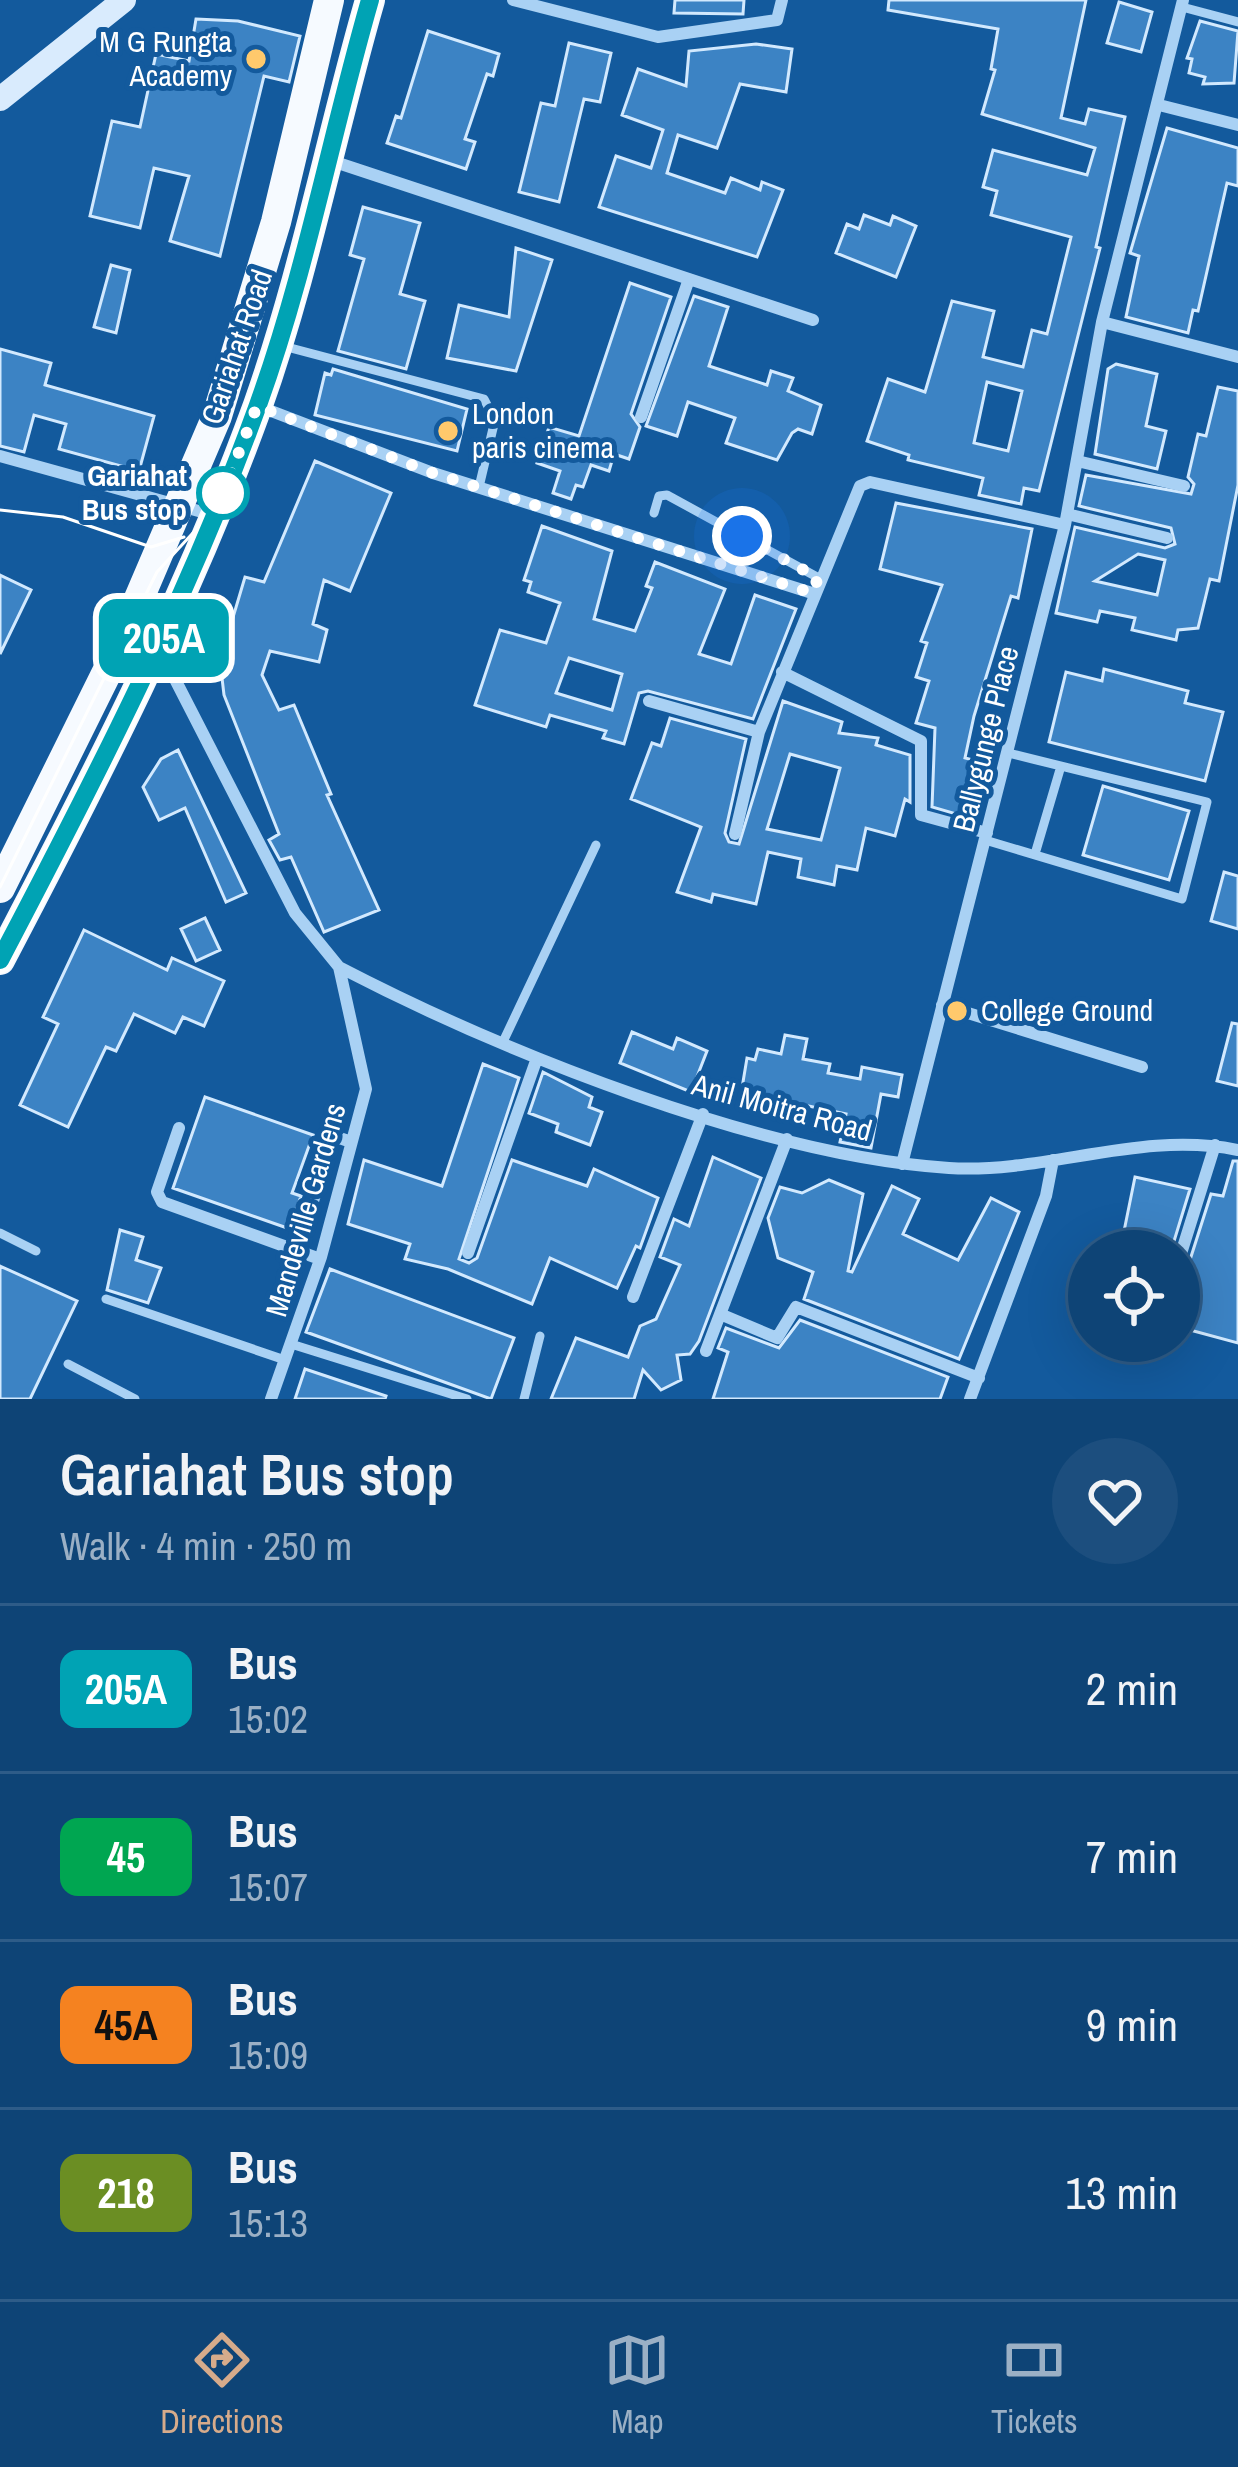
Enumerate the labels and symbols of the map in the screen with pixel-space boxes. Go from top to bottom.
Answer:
place label: M G Rungta Academy [99,21,233,95]
marker: M G Rungta Academy [243,46,269,72]
street label: Gariahat Road [191,264,281,429]
place label: London paris cinema [472,393,615,467]
marker: London paris cinema [435,418,461,444]
place label: Gariahat Bus stop [82,455,187,529]
marker: Gariahat Bus stop [198,468,248,518]
your location [712,506,772,566]
line badge: 205A [80,599,248,677]
street label: Ballygunge Place [943,642,1027,836]
place label: College Ground [981,990,1153,1030]
marker: College Ground [944,998,970,1024]
street label: Anil Moitra Road [687,1064,877,1150]
street label: Mandeville Gardens [255,1098,355,1321]

